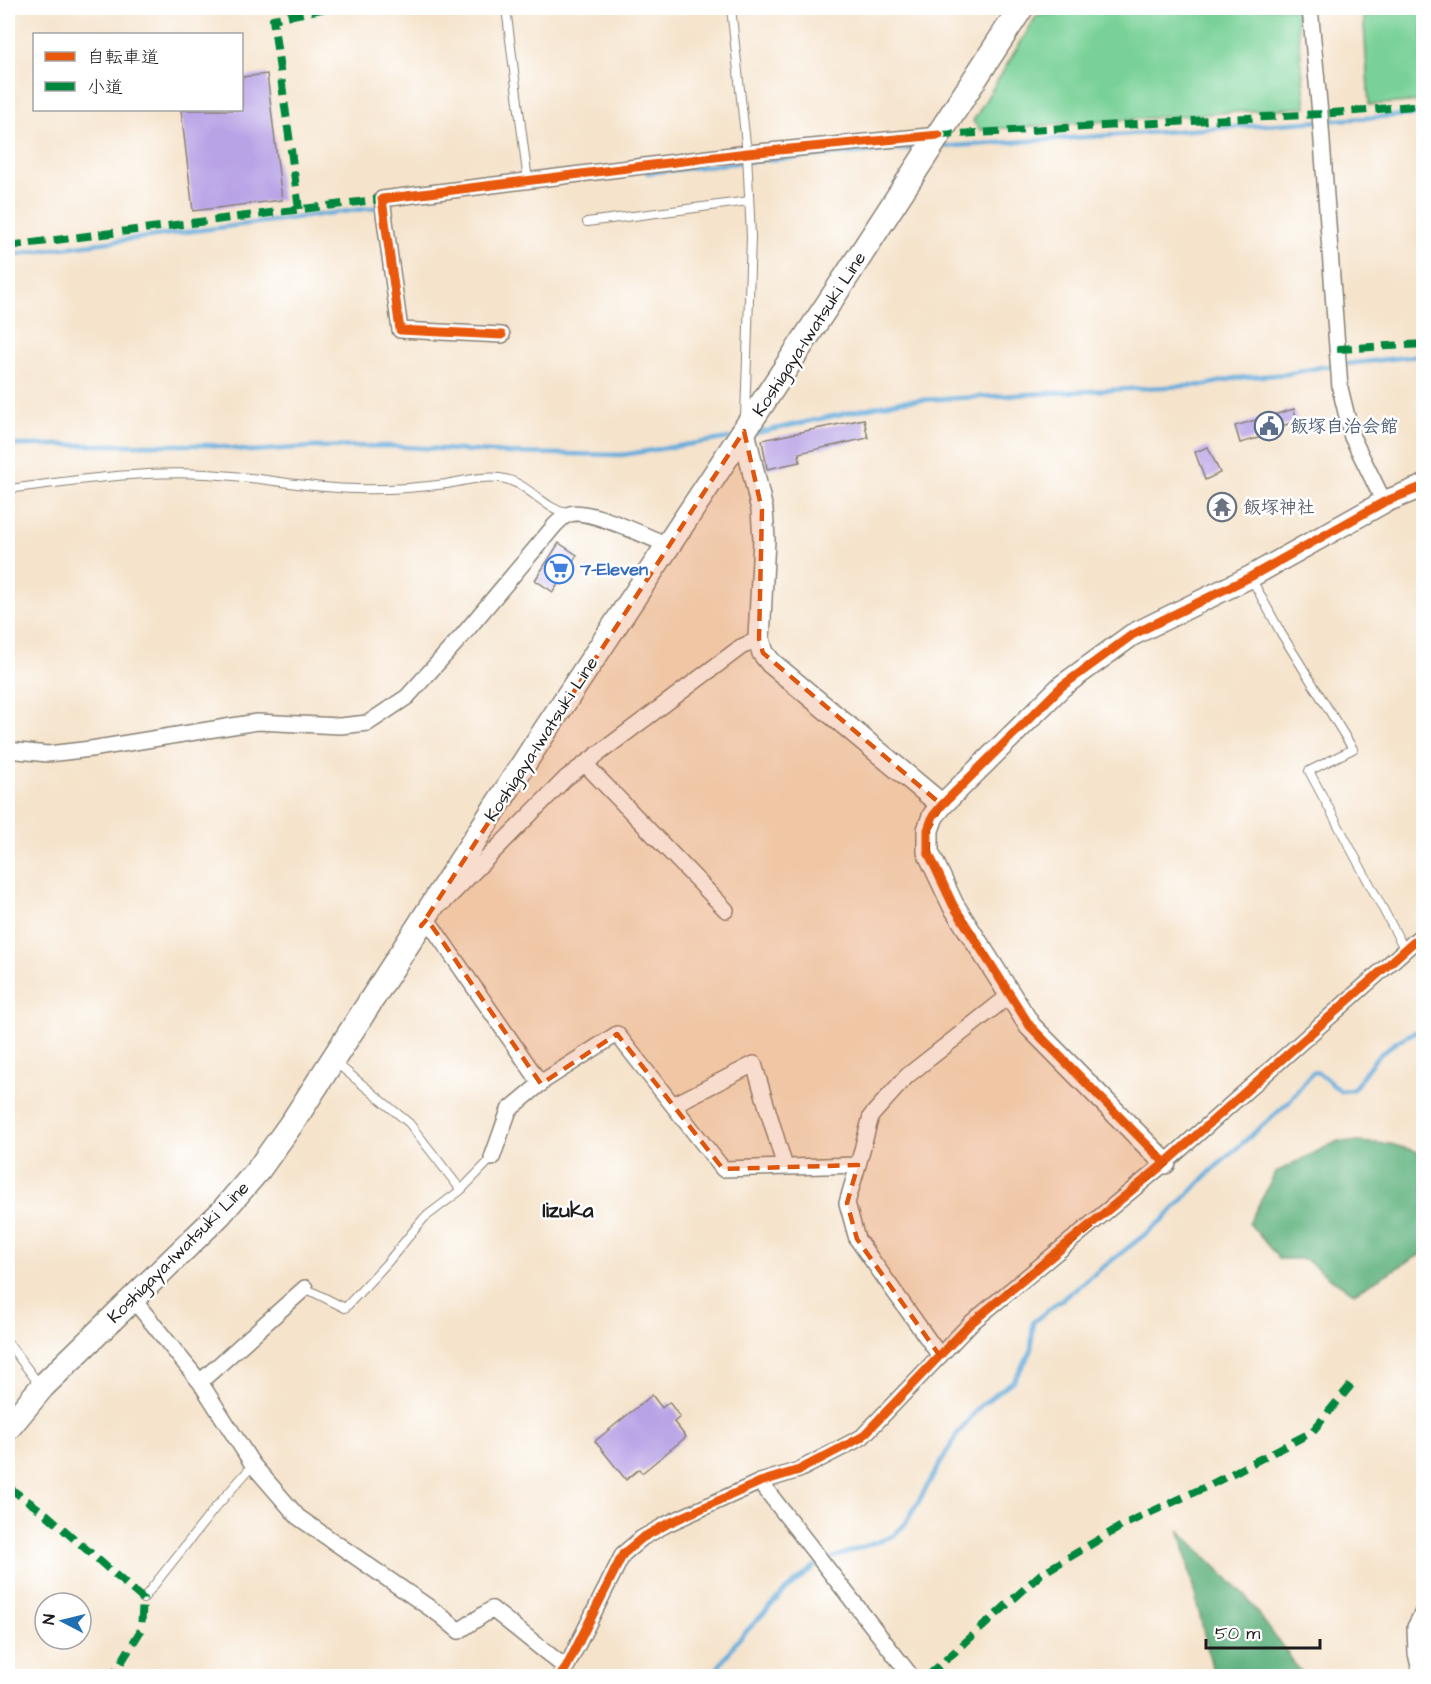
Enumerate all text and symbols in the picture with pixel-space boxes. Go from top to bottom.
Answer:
legend [33,33,243,111]
text: 自転車道 [87,45,159,70]
text: 小道 [87,75,123,100]
street label: Koshigaya-Iwatsuki Line [747,247,873,422]
public building icon: 飯塚自治会館 [1253,410,1285,442]
place label: 飯塚自治会館 [1290,414,1398,439]
temple icon: 飯塚神社 [1206,491,1238,523]
place label: 飯塚神社 [1243,495,1315,520]
supermarket icon: 7-Eleven [543,553,575,585]
place label: 7-Eleven [579,557,648,582]
street label: Koshigaya-Iwatsuki Line [479,652,605,827]
street label: Koshigaya-Iwatsuki Line [102,1176,256,1330]
district label: Iizuka [542,1196,594,1225]
north arrow [33,1591,93,1651]
scale bar [1206,1612,1320,1650]
text: N [38,1613,61,1626]
text: 50 m [1215,1621,1260,1646]

